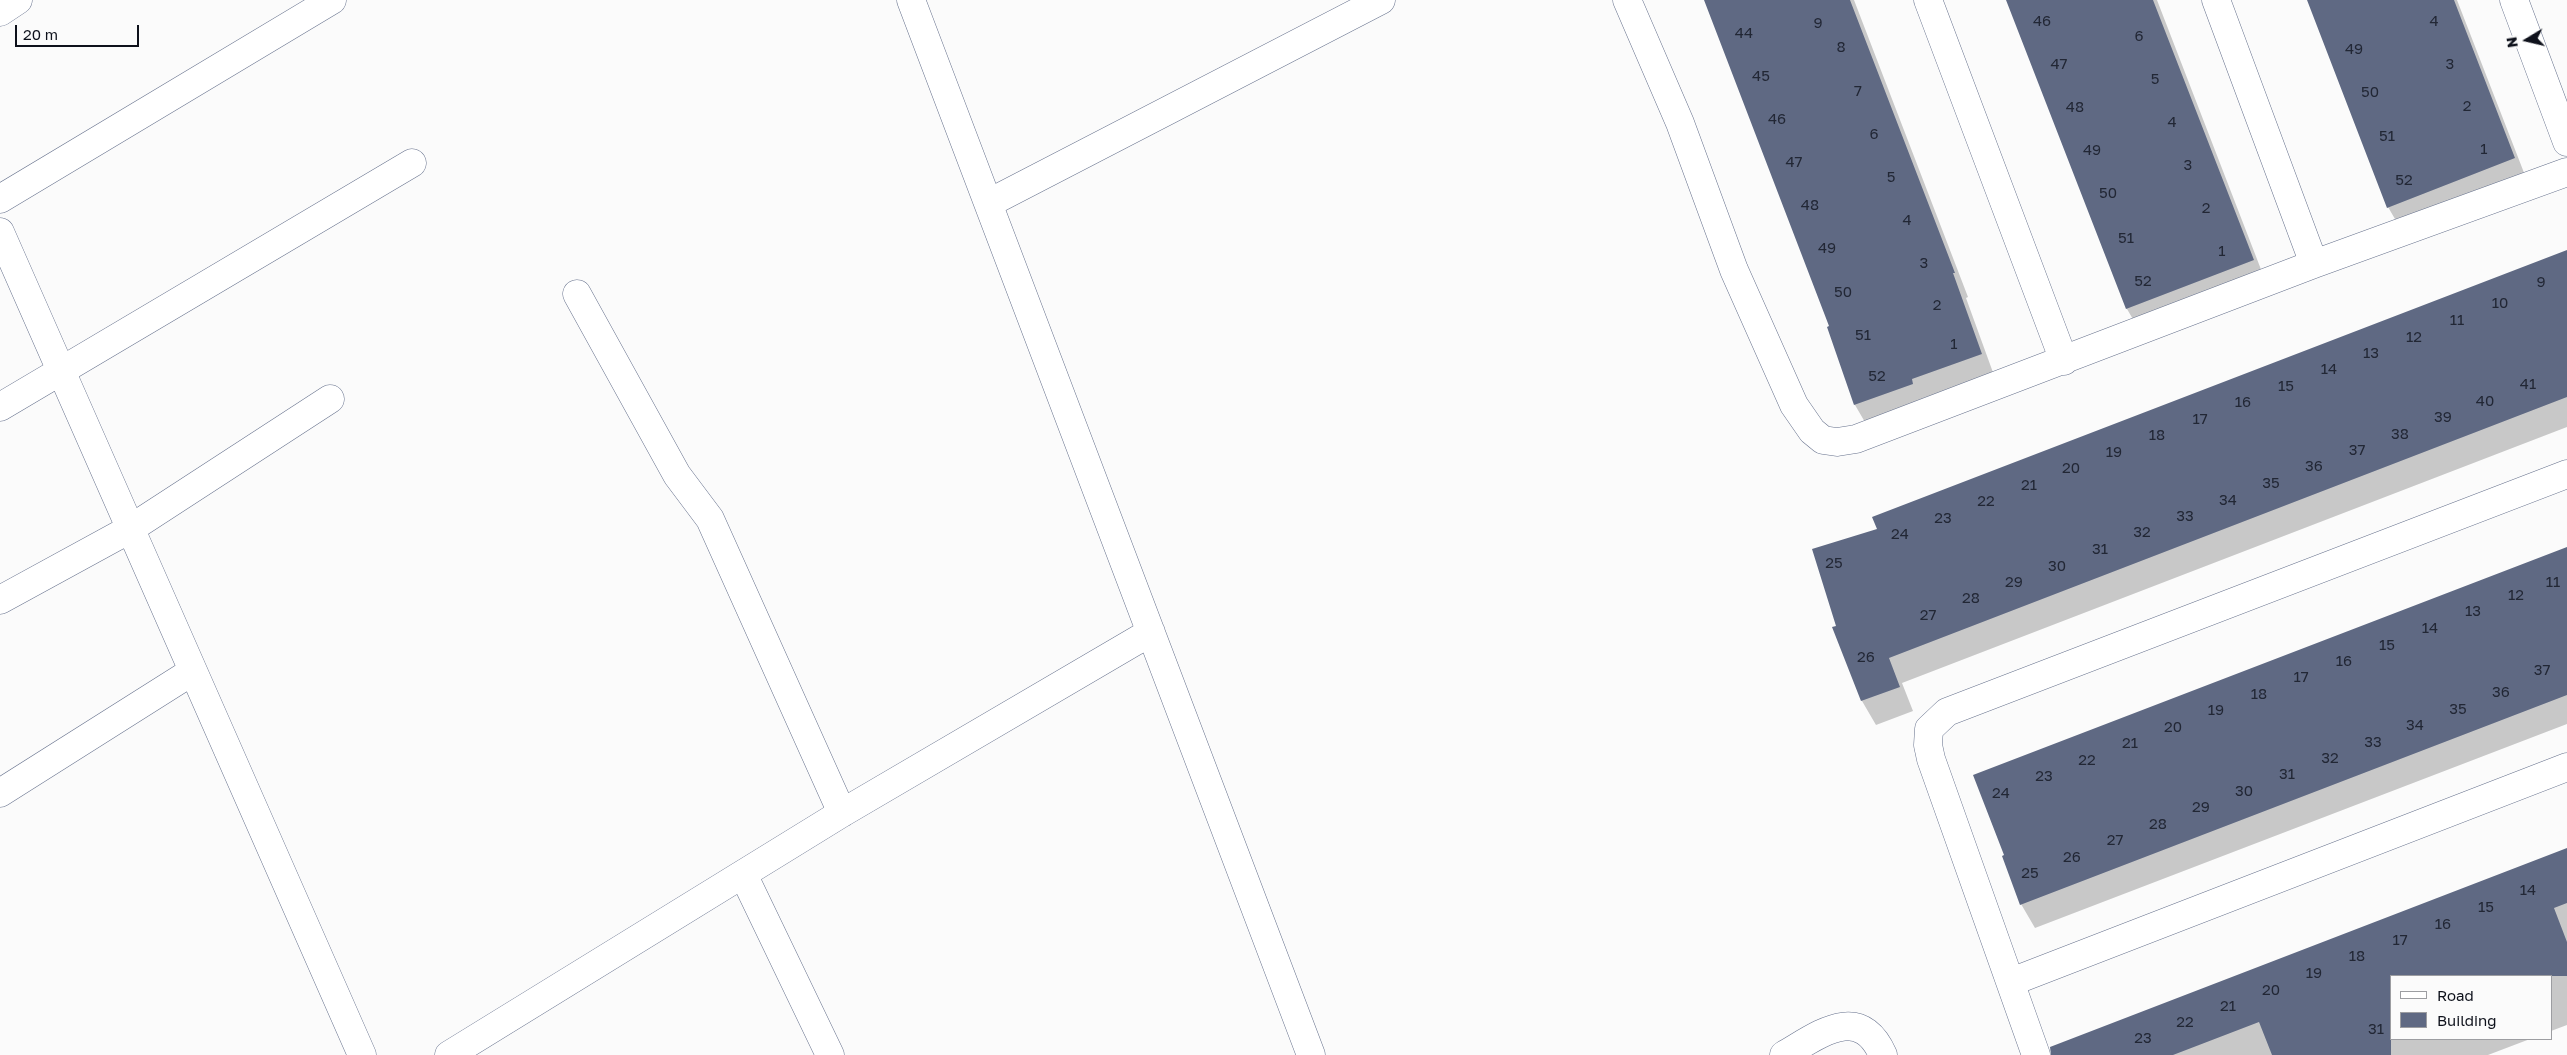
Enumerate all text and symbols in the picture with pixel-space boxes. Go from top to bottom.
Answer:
house number: 46 [2033,12,2051,30]
house number: 4 [2429,12,2439,30]
house number: 9 [1813,14,1823,32]
scale bar [18,15,141,47]
north arrow [2502,15,2552,65]
house number: 44 [1735,24,1753,42]
text: 20 m [23,25,58,43]
house number: 6 [2134,27,2144,45]
text: N [2502,36,2521,49]
house number: 8 [1836,38,1846,56]
house number: 49 [2345,40,2363,58]
house number: 47 [2050,55,2068,73]
house number: 3 [2446,55,2454,73]
house number: 45 [1752,67,1770,85]
house number: 5 [2151,70,2159,88]
house number: 7 [1854,82,1862,100]
house number: 50 [2361,83,2379,101]
house number: 2 [2463,97,2471,115]
house number: 48 [2066,98,2084,116]
house number: 46 [1768,110,1786,128]
house number: 4 [2167,113,2177,131]
house number: 6 [1869,125,1879,143]
house number: 51 [2379,127,2395,145]
house number: 1 [2480,140,2488,158]
house number: 49 [2083,141,2101,159]
house number: 47 [1785,153,1803,171]
house number: 3 [2184,156,2192,174]
house number: 5 [1887,168,1895,186]
house number: 52 [2395,171,2413,189]
house number: 50 [2099,184,2117,202]
house number: 48 [1801,196,1819,214]
house number: 2 [2202,199,2210,217]
house number: 4 [1902,211,1912,229]
house number: 51 [2118,229,2134,247]
house number: 49 [1818,239,1836,257]
house number: 1 [2218,242,2226,260]
house number: 3 [1920,254,1928,272]
house number: 52 [2134,272,2152,290]
house number: 9 [2536,273,2546,291]
house number: 50 [1834,283,1852,301]
house number: 10 [2492,294,2508,312]
house number: 2 [1933,296,1941,314]
house number: 11 [2450,311,2464,329]
house number: 51 [1855,326,1871,344]
house number: 12 [2406,328,2422,346]
house number: 1 [1950,335,1958,353]
house number: 13 [2363,344,2379,362]
house number: 14 [2321,360,2337,378]
house number: 52 [1868,367,1886,385]
house number: 41 [2520,375,2536,393]
house number: 15 [2278,377,2294,395]
house number: 40 [2476,392,2494,410]
house number: 16 [2235,393,2251,411]
house number: 39 [2434,408,2452,426]
house number: 17 [2192,410,2208,428]
house number: 38 [2391,425,2409,443]
house number: 18 [2149,426,2165,444]
house number: 37 [2349,441,2365,459]
house number: 19 [2106,443,2122,461]
house number: 36 [2305,457,2323,475]
house number: 20 [2062,459,2080,477]
house number: 35 [2262,474,2280,492]
house number: 21 [2021,476,2037,494]
house number: 34 [2219,491,2237,509]
house number: 22 [1977,492,1995,510]
house number: 33 [2176,507,2194,525]
house number: 23 [1934,509,1952,527]
house number: 32 [2133,523,2151,541]
house number: 24 [1891,525,1909,543]
house number: 31 [2092,540,2108,558]
house number: 25 [1825,554,1843,572]
house number: 30 [2048,557,2066,575]
house number: 29 [2005,573,2023,591]
house number: 11 [2546,573,2560,591]
house number: 12 [2508,586,2524,604]
house number: 28 [1962,589,1980,607]
house number: 13 [2465,602,2481,620]
house number: 27 [1920,606,1936,624]
house number: 14 [2422,619,2438,637]
house number: 15 [2379,636,2395,654]
house number: 26 [1857,648,1875,666]
house number: 16 [2336,652,2352,670]
house number: 37 [2534,661,2550,679]
house number: 17 [2293,668,2309,686]
house number: 36 [2492,683,2510,701]
house number: 18 [2251,685,2267,703]
house number: 35 [2449,700,2467,718]
house number: 19 [2208,701,2224,719]
house number: 34 [2406,716,2424,734]
house number: 20 [2164,718,2182,736]
house number: 33 [2364,733,2382,751]
house number: 21 [2122,734,2138,752]
house number: 32 [2321,749,2339,767]
house number: 22 [2078,751,2096,769]
house number: 31 [2279,765,2295,783]
house number: 23 [2035,767,2053,785]
house number: 30 [2235,782,2253,800]
house number: 24 [1992,784,2010,802]
house number: 29 [2192,798,2210,816]
house number: 28 [2149,815,2167,833]
house number: 27 [2107,831,2123,849]
house number: 26 [2063,848,2081,866]
house number: 25 [2021,864,2039,882]
house number: 14 [2520,881,2536,899]
house number: 15 [2478,898,2494,916]
house number: 16 [2435,915,2451,933]
house number: 17 [2392,931,2408,949]
house number: 18 [2349,947,2365,965]
house number: 19 [2306,964,2322,982]
legend [2390,975,2552,1040]
house number: 20 [2262,981,2280,999]
text: Road [2437,986,2474,1004]
house number: 21 [2220,997,2236,1015]
text: Building [2437,1011,2497,1029]
house number: 22 [2176,1013,2194,1031]
house number: 31 [2368,1020,2384,1038]
house number: 23 [2134,1029,2152,1047]

